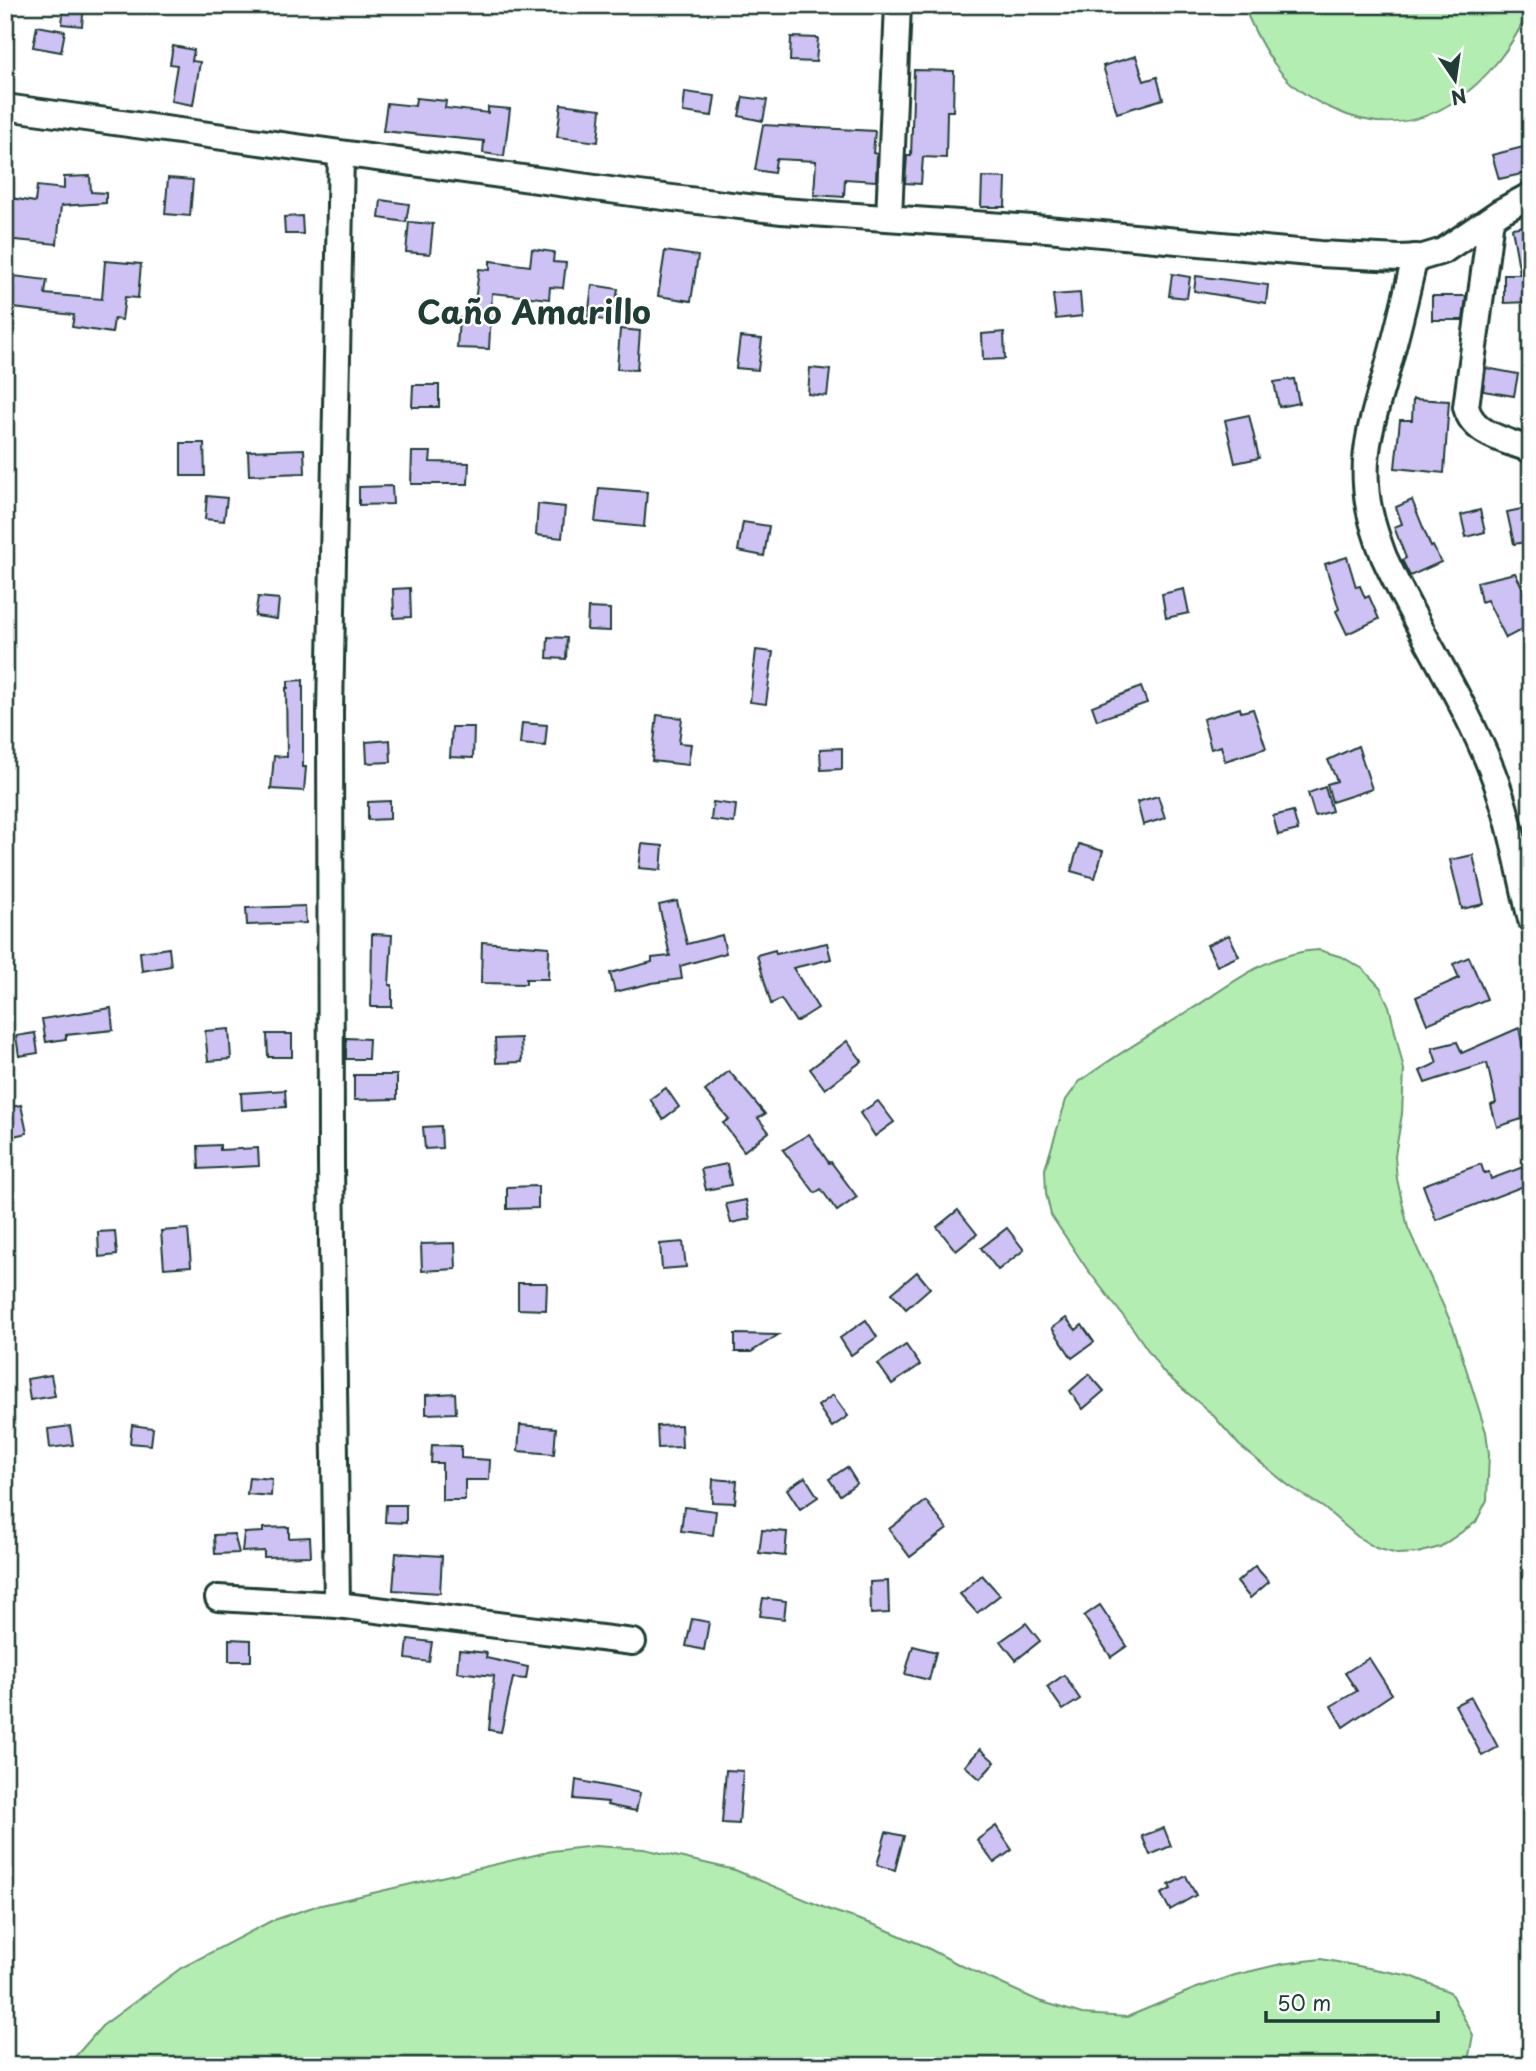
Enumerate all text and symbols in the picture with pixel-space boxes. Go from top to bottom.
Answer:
north arrow [1420,46,1490,116]
text: N [1449,82,1470,113]
district label: Caño Amarillo [417,287,651,335]
scale bar [1266,1980,1438,2024]
text: 50 m [1277,1986,1331,2018]

